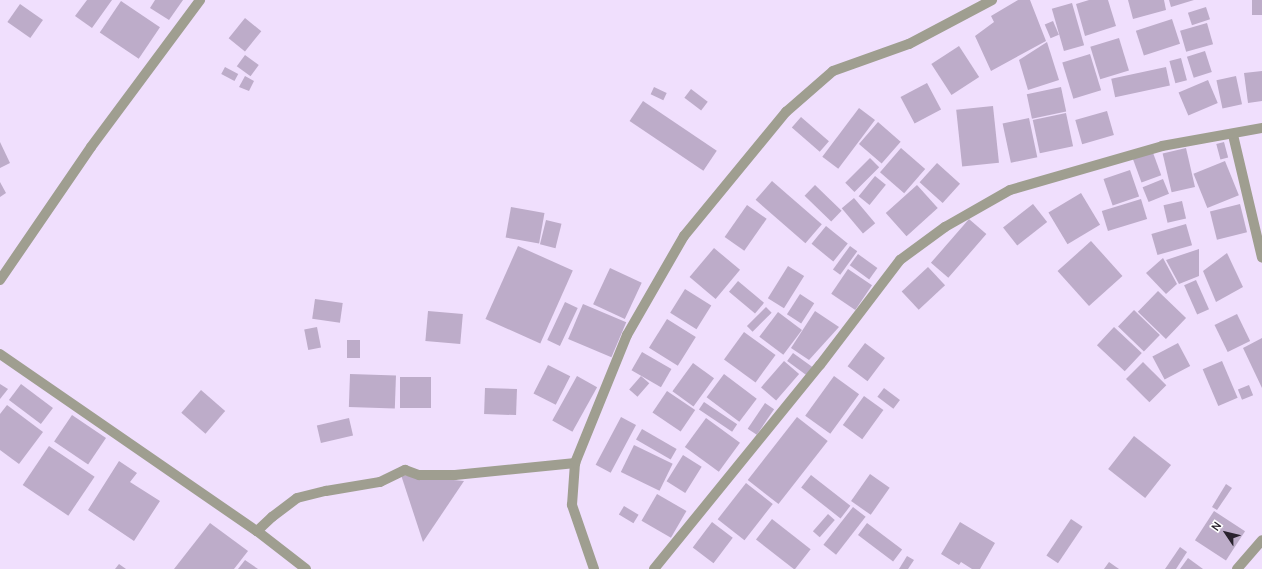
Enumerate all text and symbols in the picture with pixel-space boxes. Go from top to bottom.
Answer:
north arrow [1206,513,1246,553]
text: N [1207,518,1224,533]

